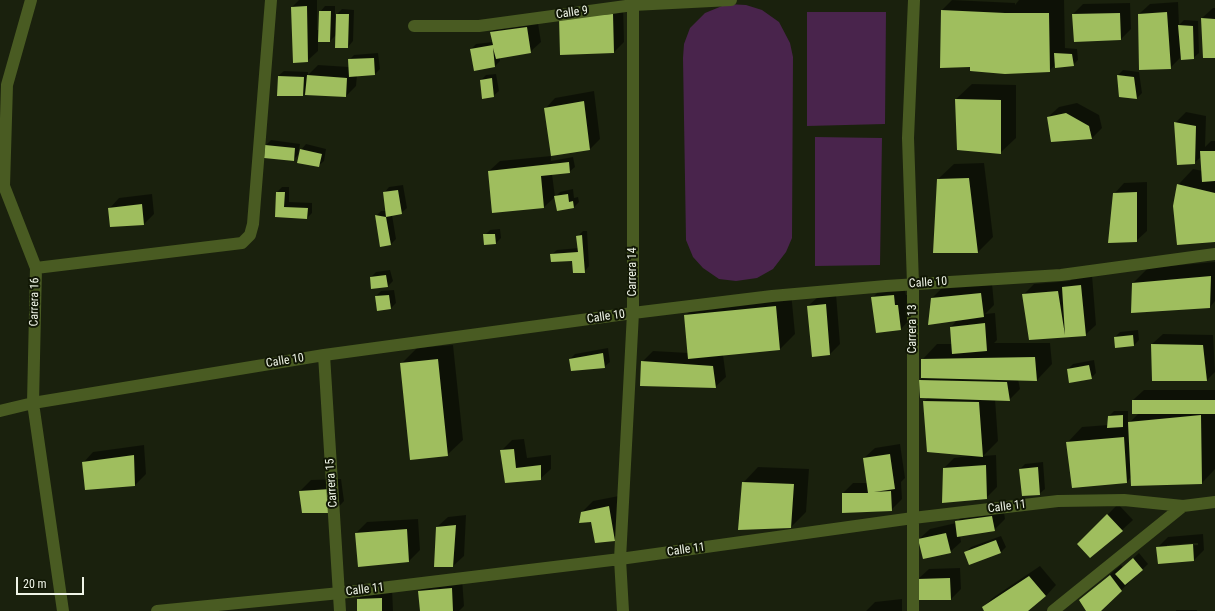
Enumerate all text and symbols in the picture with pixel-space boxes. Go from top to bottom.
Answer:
street label: Calle 9 [555,4,589,22]
street label: Carrera 14 [626,247,640,297]
street label: Calle 10 [908,274,948,292]
street label: Carrera 16 [27,277,43,327]
street label: Carrera 13 [906,304,920,354]
street label: Calle 10 [586,307,626,327]
street label: Calle 10 [265,351,305,371]
street label: Carrera 15 [323,458,341,508]
street label: Calle 11 [987,498,1027,516]
street label: Calle 11 [666,540,706,560]
scale bar [18,569,86,595]
text: 20 m [23,577,47,591]
street label: Calle 11 [345,581,385,599]

